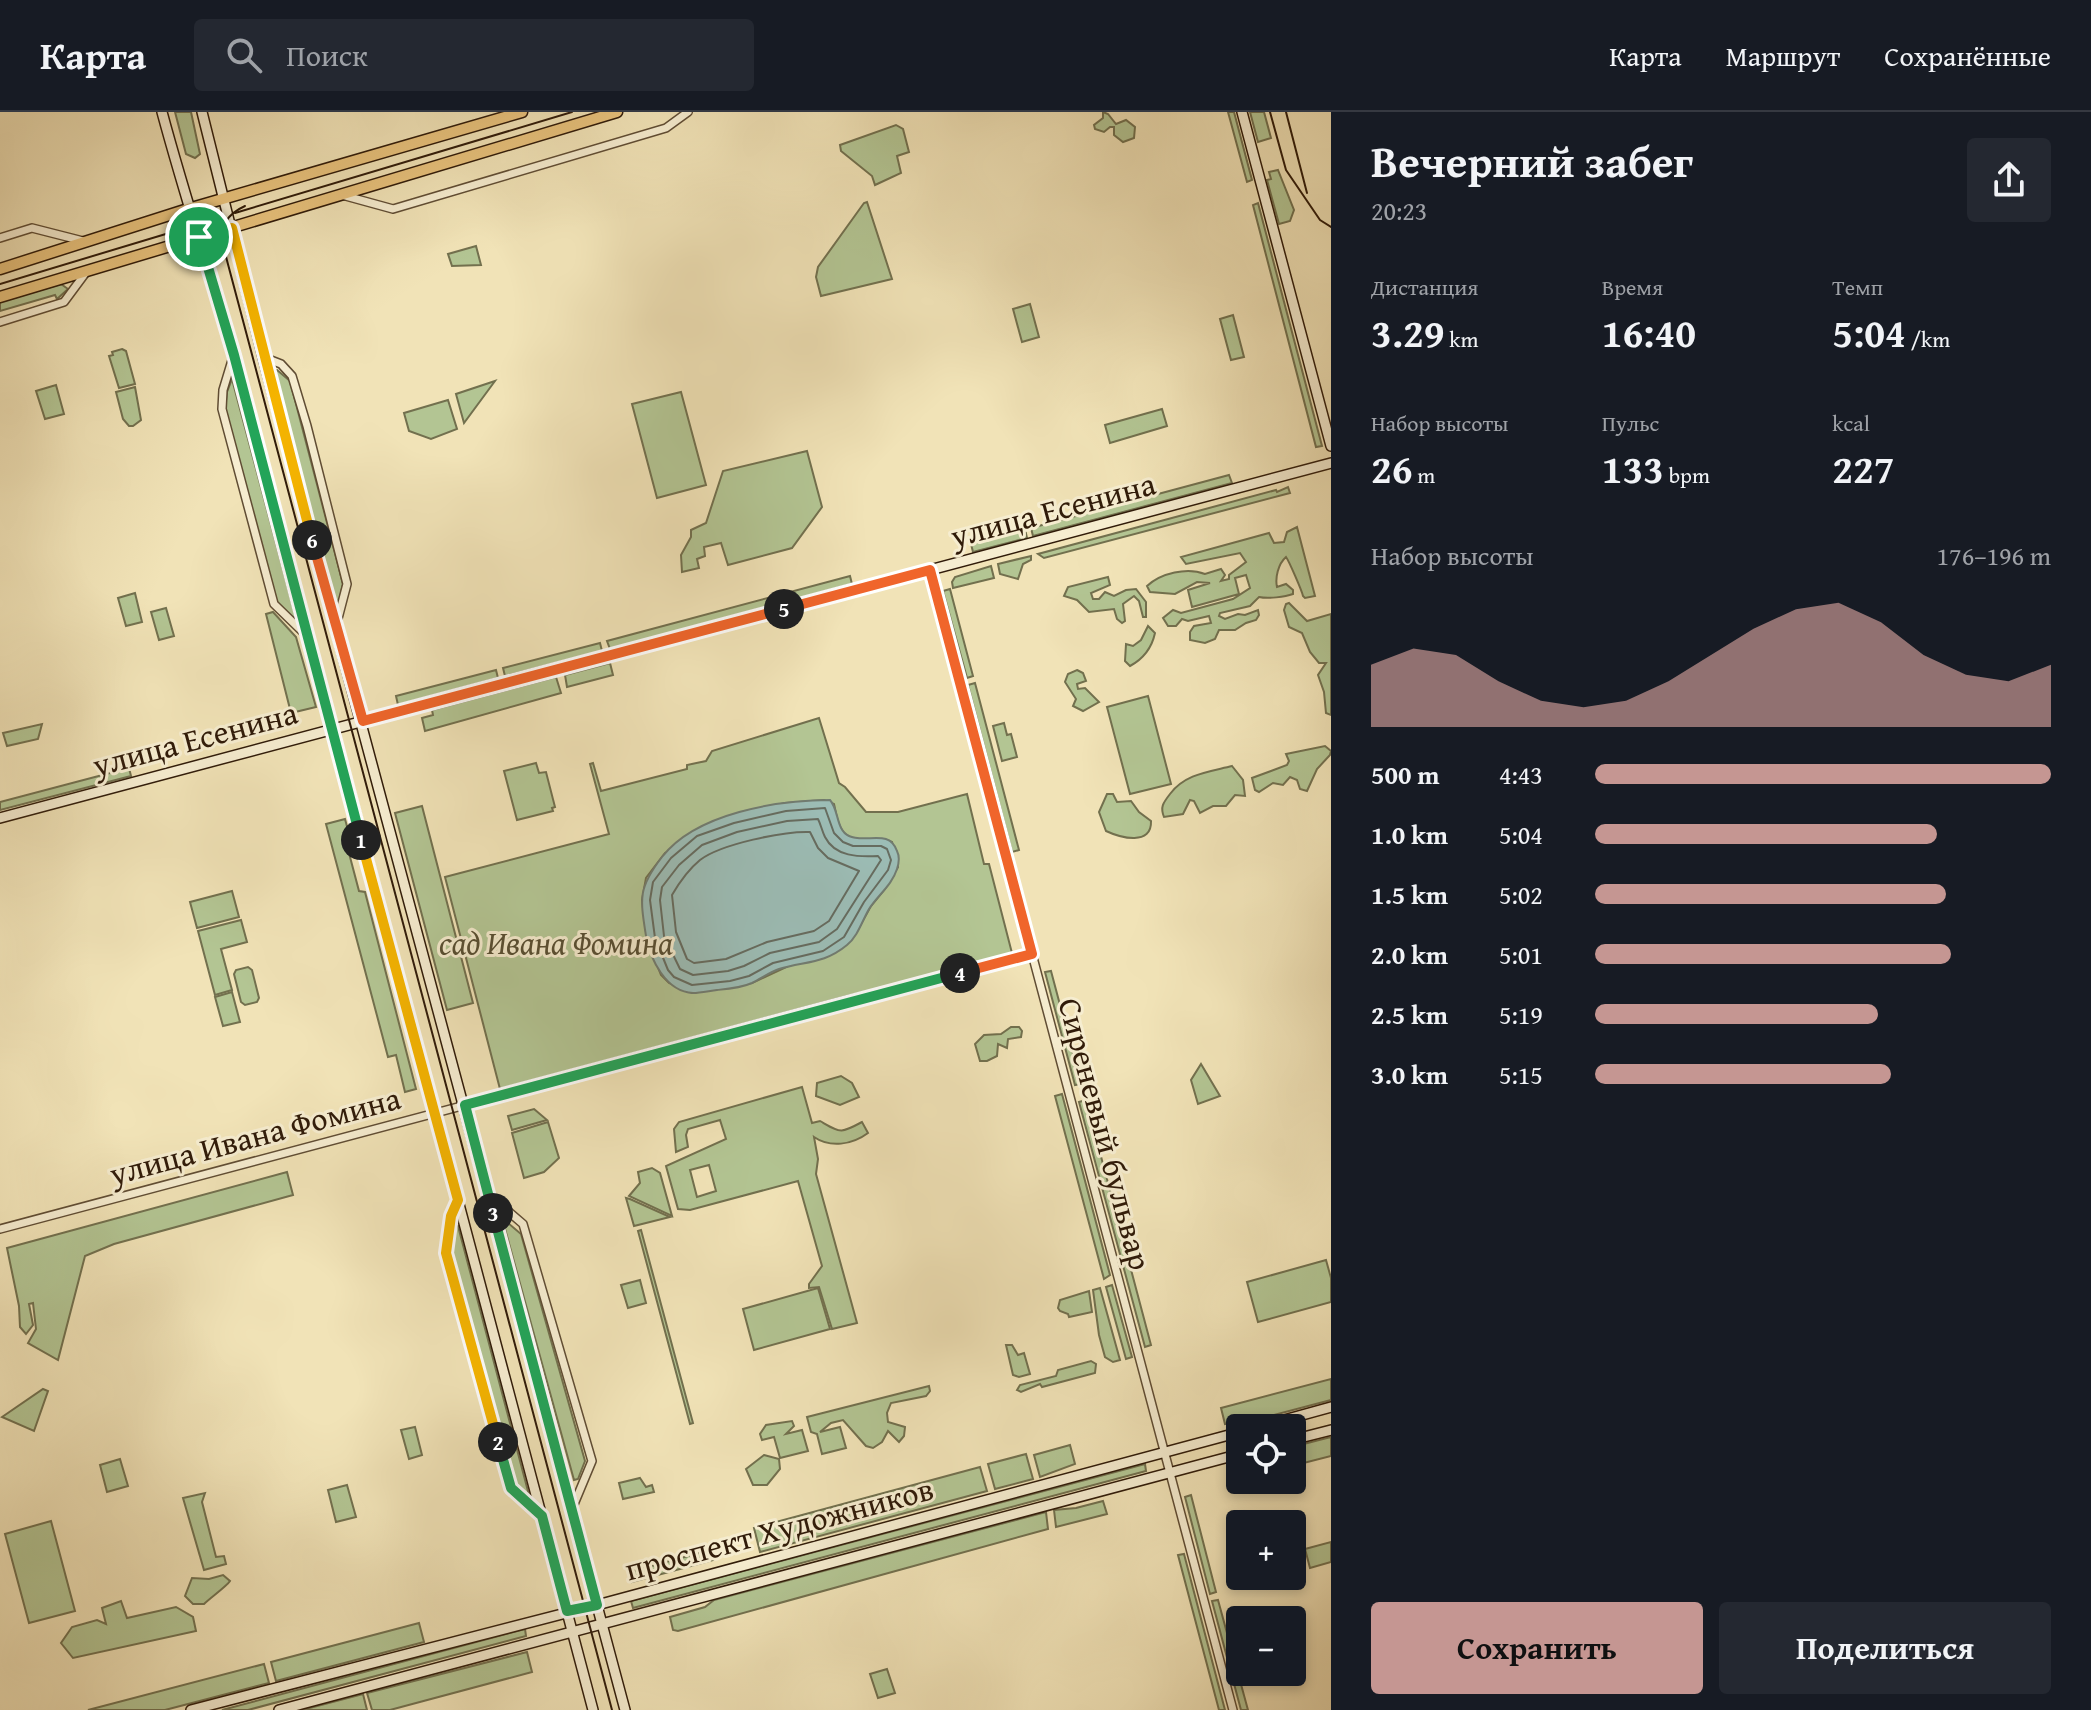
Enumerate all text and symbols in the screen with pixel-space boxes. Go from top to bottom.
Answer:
search box [194,19,754,91]
text: Карта [40,27,146,83]
icon: search [222,33,266,77]
text: Поиск [286,33,368,77]
text: Карта [1609,35,1682,76]
text: Маршрут [1726,35,1840,76]
text: Сохранённые [1884,35,2051,76]
text: Вечерний забег [1371,129,1693,193]
button: share [1967,138,2051,222]
text: 20:23 [1371,191,1427,230]
pin [165,203,233,271]
icon: arrive [177,215,221,259]
text: Дистанция [1371,271,1479,303]
text: Время [1602,271,1663,303]
text: Темп [1832,271,1883,303]
text: 3.29 [1371,303,1444,362]
text: 16:40 [1602,303,1696,362]
text: 5:04 [1832,303,1906,362]
text: km [1444,323,1478,355]
text: /km [1906,323,1950,355]
text: Набор высоты [1371,407,1508,439]
text: Пульс [1602,407,1659,439]
text: kcal [1832,407,1870,439]
text: 26 [1371,439,1412,498]
text: 133 [1602,439,1664,498]
text: 227 [1832,439,1895,498]
street label: улица Есенина [944,459,1161,560]
text: m [1412,459,1435,491]
text: bpm [1664,459,1710,491]
pin: 6 [292,520,332,560]
text: 6 [306,524,318,556]
text: Набор высоты [1371,536,1533,575]
text: 176–196 m [1937,536,2051,575]
pin: 5 [764,589,804,629]
text: 5 [778,593,790,625]
street label: улица Есенина [86,688,303,789]
text: 500 m [1371,755,1439,794]
text: 4:43 [1499,755,1543,794]
text: 1.0 km [1371,815,1448,854]
text: 5:04 [1499,815,1543,854]
pin: 1 [341,820,381,860]
text: 1 [355,824,367,856]
text: 1.5 km [1371,875,1448,914]
text: 5:02 [1499,875,1543,914]
park label: сад Ивана Фомина [439,919,673,966]
text: 2.0 km [1371,935,1448,974]
text: 5:01 [1499,935,1543,974]
pin: 4 [940,953,980,993]
text: 4 [954,957,966,989]
street label: Сиреневый бульвар [1047,993,1164,1275]
text: 2.5 km [1371,995,1448,1034]
text: 5:19 [1499,995,1543,1034]
text: 3.0 km [1371,1055,1448,1094]
text: 5:15 [1499,1055,1543,1094]
street label: улица Ивана Фомина [103,1074,406,1197]
pin: 3 [473,1193,513,1233]
text: 3 [487,1197,499,1229]
map controls [1226,1414,1306,1686]
button: locate [1226,1414,1306,1494]
pin: 2 [478,1422,518,1462]
text: 2 [492,1426,504,1458]
street label: проспект Художников [619,1465,938,1592]
button: + [1226,1510,1306,1590]
button: Сохранить [1371,1602,1703,1694]
button: Поделиться [1719,1602,2051,1694]
button: − [1226,1606,1306,1686]

